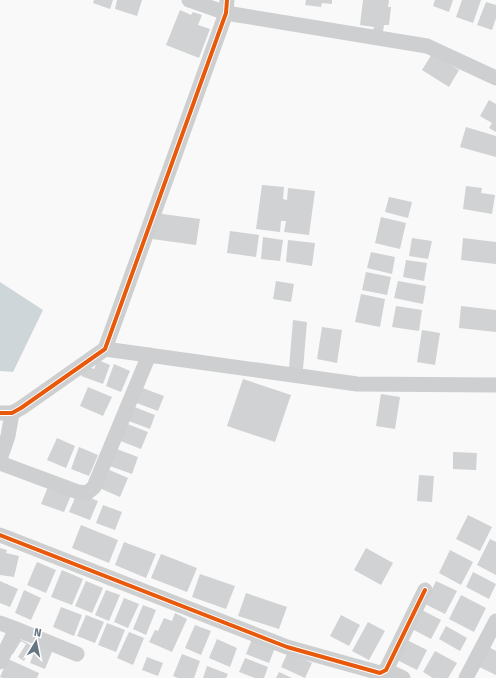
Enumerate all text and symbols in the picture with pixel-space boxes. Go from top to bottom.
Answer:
north arrow [16,622,56,662]
text: N [33,626,42,640]

